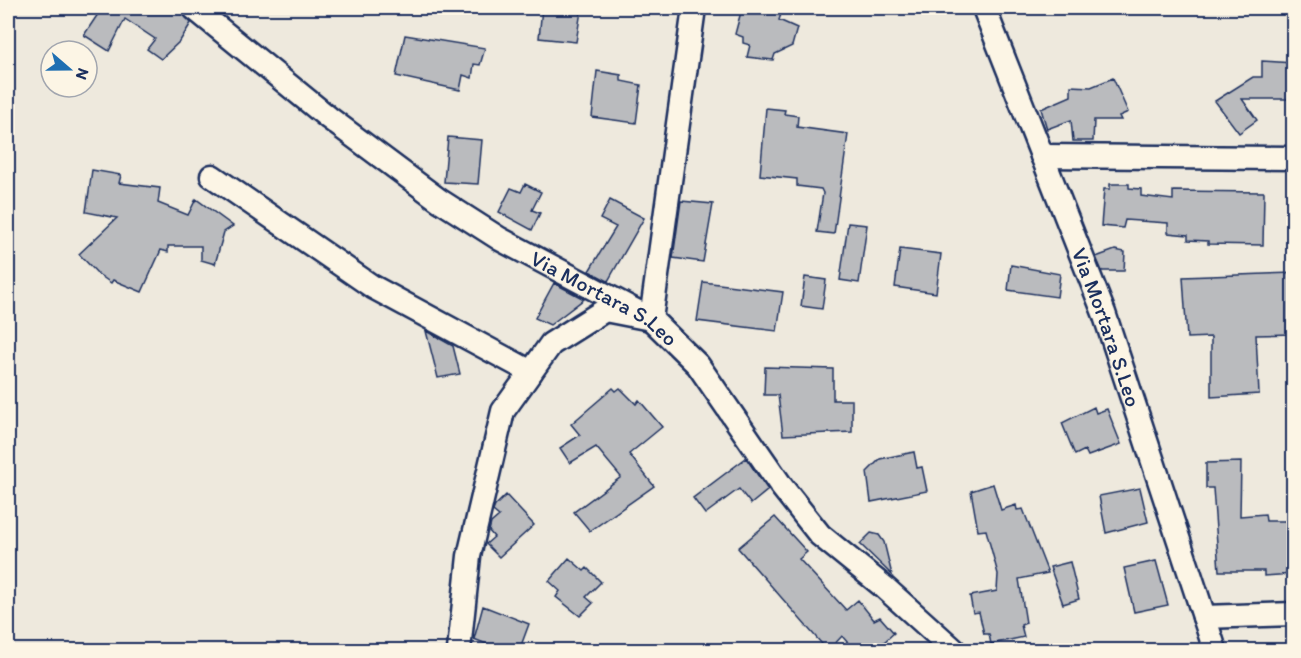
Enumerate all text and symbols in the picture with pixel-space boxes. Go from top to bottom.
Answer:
north arrow [39,39,99,99]
text: N [72,66,93,82]
street label: Via Mortara S.Leo [526,244,684,352]
street label: Via Mortara S.Leo [1066,244,1147,410]

